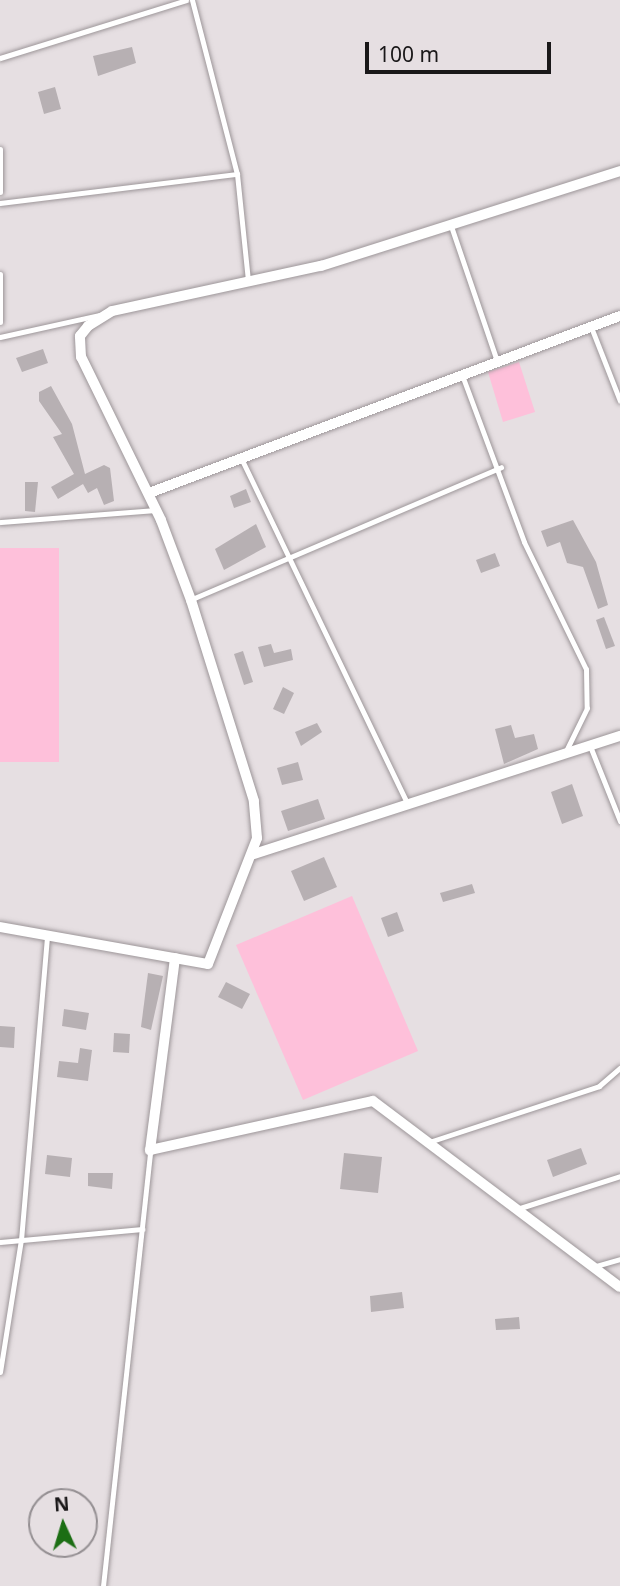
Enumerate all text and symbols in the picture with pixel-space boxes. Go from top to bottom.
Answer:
scale bar [368,28,554,72]
text: 100 m [378,40,439,68]
north arrow [28,1488,98,1558]
text: N [53,1491,70,1518]

